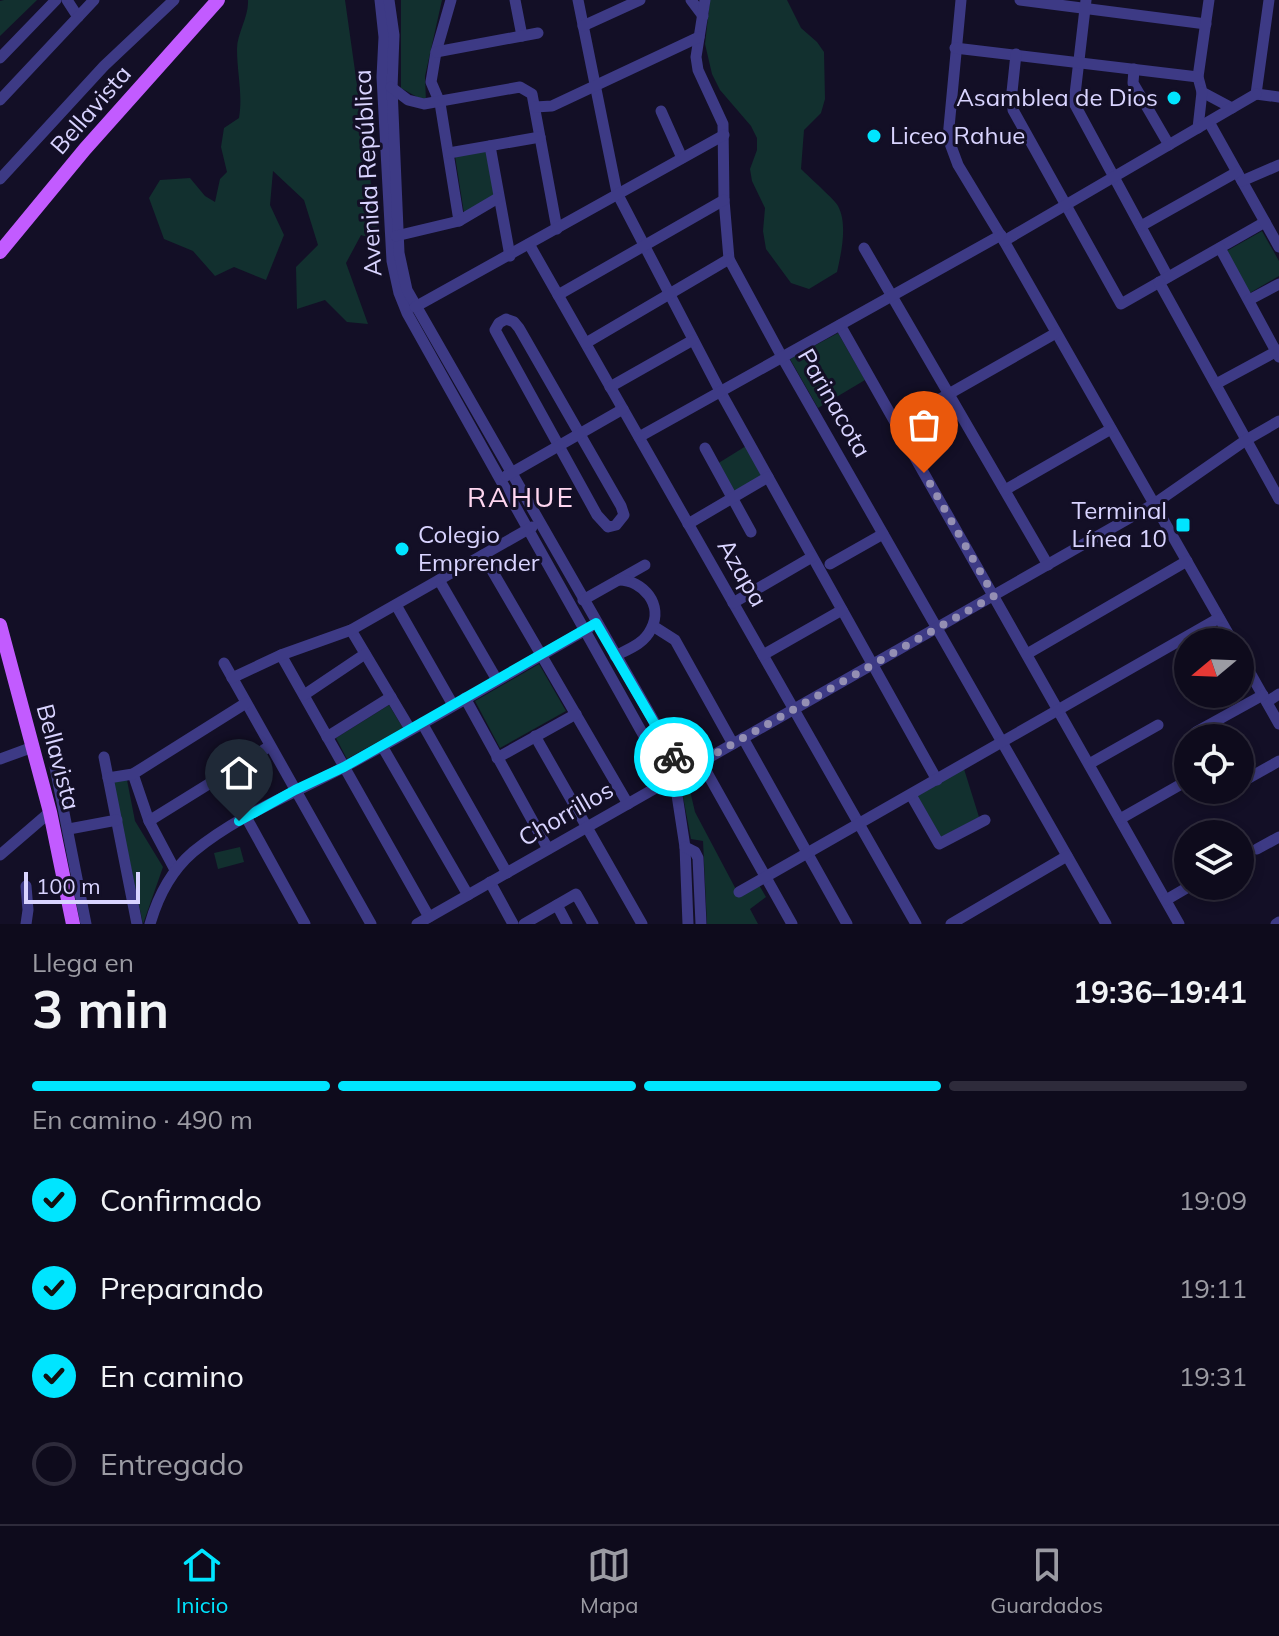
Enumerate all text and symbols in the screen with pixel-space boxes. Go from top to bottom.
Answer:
street label: Bellavista [43,59,137,160]
street label: Avenida República [347,69,387,277]
place label: Asamblea de Dios [956,82,1158,112]
marker: Asamblea de Dios [1165,89,1183,107]
place label: Liceo Rahue [890,120,1025,150]
marker: Liceo Rahue [865,127,883,145]
street label: Parinacota [792,343,878,462]
pin [890,391,958,473]
icon: bag [902,403,946,447]
district label: RAHUE [467,479,575,514]
place label: Terminal Línea 10 [1072,495,1167,553]
marker: Terminal Línea 10 [1174,516,1192,534]
place label: Colegio Emprender [418,519,540,577]
street label: Azapa [712,533,774,612]
marker: Colegio Emprender [393,540,411,558]
north arrow [1174,628,1254,708]
map controls [1174,628,1254,900]
street label: Bellavista [30,701,87,813]
courier [634,717,714,797]
button: locate [1174,724,1254,804]
icon: bike [652,735,696,779]
pin [205,739,273,821]
icon: home [217,751,261,795]
street label: Chorrillos [513,774,618,852]
button: layers [1174,820,1254,900]
scale bar [24,868,140,904]
text: 100 m [36,872,101,900]
text: Llega en [32,946,134,979]
text: 19:36–19:41 [1073,973,1247,1011]
text: 3 min [32,976,169,1041]
text: En camino · 490 m [32,1103,253,1136]
icon: check [32,1178,76,1222]
text: Confirmado [100,1181,262,1219]
text: 19:09 [1179,1184,1247,1217]
icon: check [32,1266,76,1310]
text: Preparando [100,1269,264,1307]
text: 19:11 [1179,1272,1247,1305]
icon: check [32,1354,76,1398]
text: En camino [100,1357,244,1395]
text: 19:31 [1179,1360,1247,1393]
text: Entregado [100,1445,244,1483]
tab: Inicio [176,1543,228,1619]
tab: Mapa [580,1543,639,1619]
tab: Guardados [990,1543,1103,1619]

